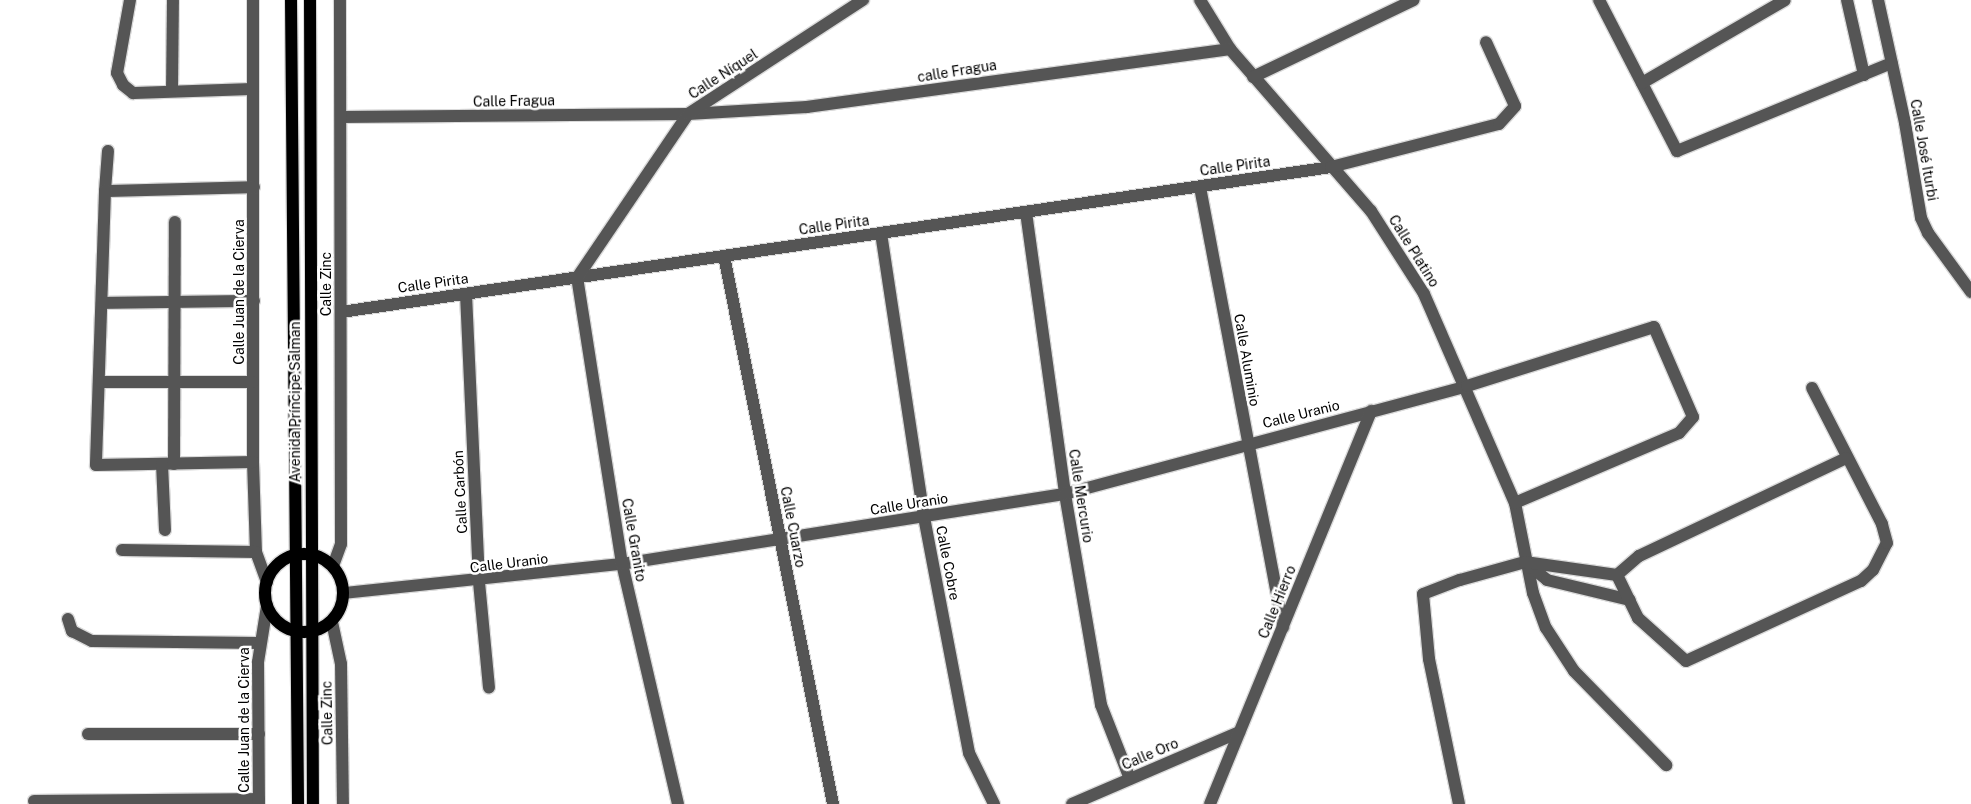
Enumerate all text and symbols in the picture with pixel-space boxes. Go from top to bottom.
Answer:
street label: Calle Níquel [685,45,761,103]
street label: calle Fragua [916,56,998,86]
street label: Calle Fragua [473,92,555,110]
street label: Calle José Iturbi [1907,98,1941,202]
street label: Calle Pirita [1199,153,1271,179]
street label: Calle Pirita [798,212,870,238]
street label: Calle Platino [1385,212,1443,290]
street label: Calle Juan de la Cierva [231,219,247,365]
street label: Calle Zinc [318,252,334,316]
street label: Calle Pirita [397,270,469,296]
street label: Calle Aluminio [1231,312,1263,408]
street label: Avenida Príncipe Salman [287,322,303,482]
street label: Calle Uranio [1261,396,1341,432]
street label: Calle Mercurio [1065,448,1097,544]
street label: Calle Carbón [449,450,471,534]
street label: Calle Cuarzo [777,485,809,569]
street label: Calle Uranio [869,490,949,518]
street label: Calle Granito [618,497,650,583]
street label: Calle Cobre [933,524,963,602]
street label: Calle Uranio [469,550,549,576]
street label: Calle Hierro [1255,563,1299,641]
street label: Calle Juan de la Cierva [236,647,252,793]
street label: Calle Zinc [318,681,336,745]
street label: Calle Oro [1119,735,1181,773]

